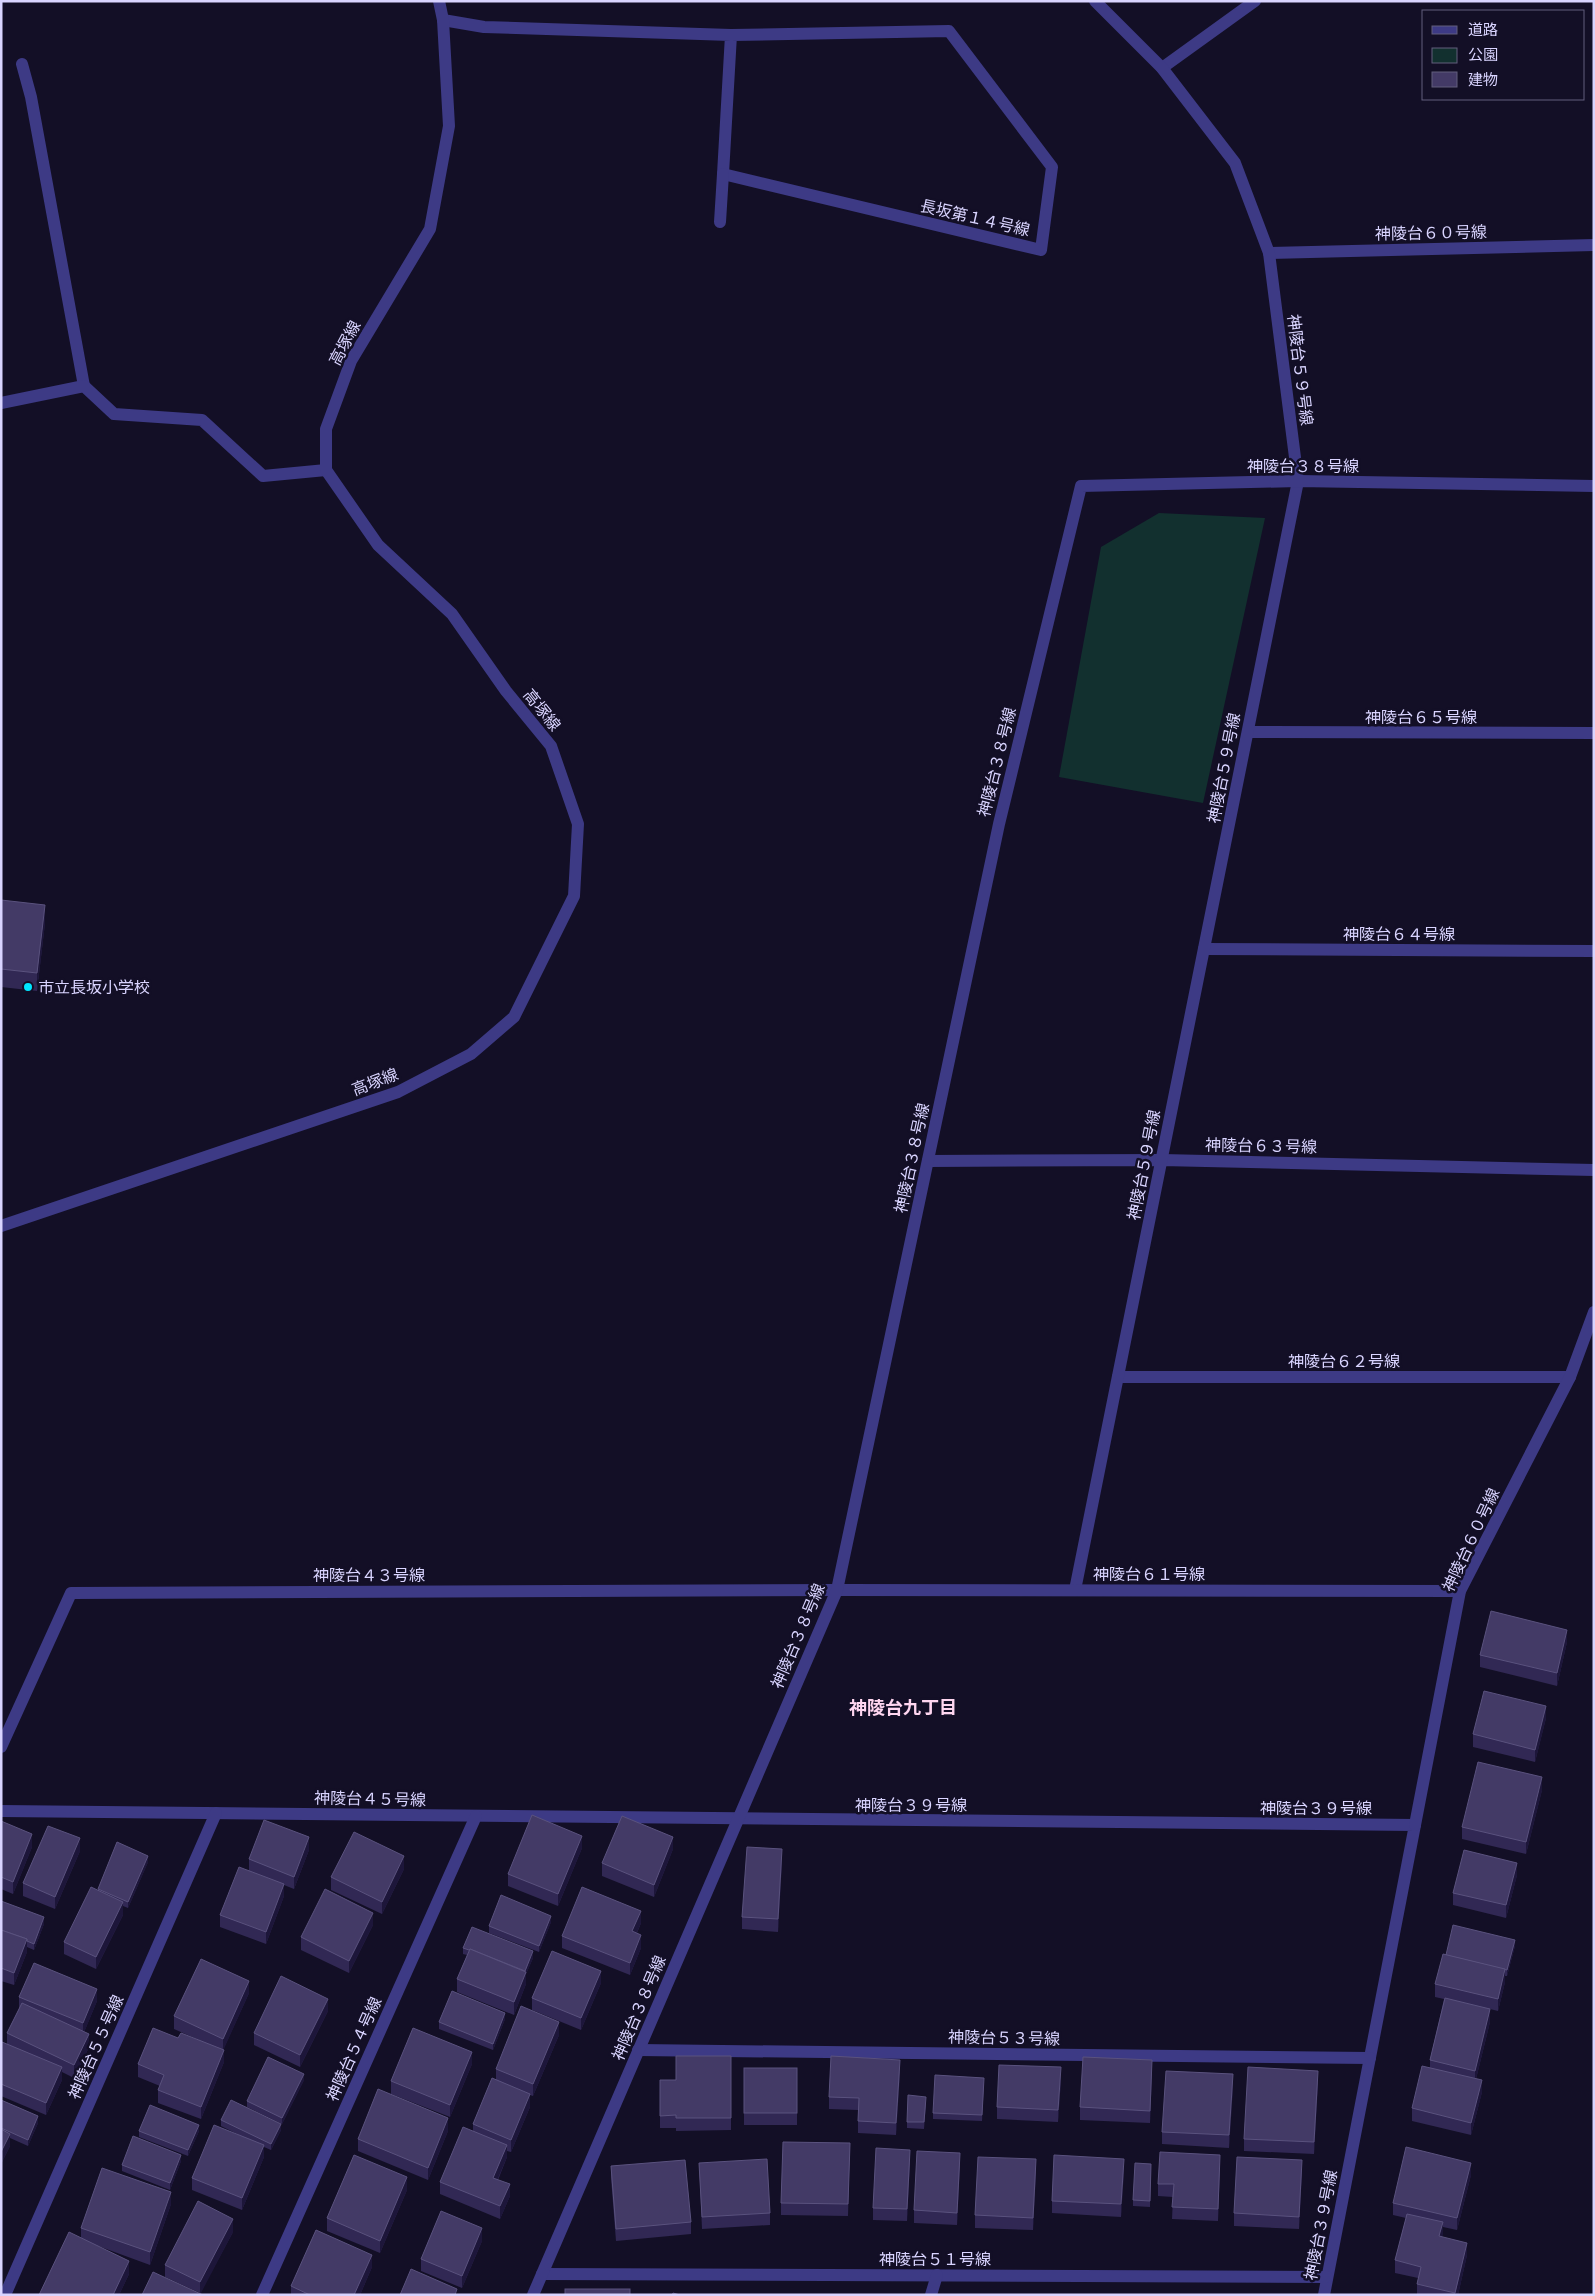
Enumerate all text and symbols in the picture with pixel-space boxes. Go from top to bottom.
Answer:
legend [1422,10,1585,100]
text: 道路 [1468,21,1498,39]
text: 公園 [1468,46,1498,64]
text: 建物 [1468,71,1498,89]
street label: 長坂第１４号線 [918,196,1032,240]
street label: 神陵台６０号線 [1375,223,1487,243]
street label: 神陵台５９号線 [1284,313,1316,427]
street label: 高塚線 [325,317,365,369]
street label: 神陵台３８号線 [1247,457,1359,476]
street label: 高塚線 [520,685,564,735]
street label: 神陵台３８号線 [974,705,1020,819]
street label: 神陵台６５号線 [1365,708,1477,727]
street label: 神陵台５９号線 [1204,711,1244,825]
street label: 神陵台６４号線 [1343,925,1455,944]
place label: 市立長坂小学校 [38,978,150,997]
marker: 市立長坂小学校 [22,981,34,993]
street label: 高塚線 [349,1065,401,1099]
street label: 神陵台３８号線 [891,1101,933,1215]
street label: 神陵台５９号線 [1124,1108,1164,1222]
street label: 神陵台６３号線 [1205,1136,1317,1156]
street label: 神陵台６２号線 [1288,1352,1400,1371]
street label: 神陵台６０号線 [1439,1485,1503,1595]
street label: 神陵台６１号線 [1093,1565,1205,1584]
street label: 神陵台４３号線 [313,1566,425,1585]
street label: 神陵台３８号線 [767,1581,829,1691]
district label: 神陵台九丁目 [849,1697,957,1719]
street label: 神陵台４５号線 [314,1789,426,1809]
street label: 神陵台３９号線 [855,1796,967,1815]
street label: 神陵台３９号線 [1260,1799,1372,1818]
street label: 神陵台３８号線 [608,1953,670,2063]
street label: 神陵台５５号線 [65,1992,127,2102]
street label: 神陵台５４号線 [323,1994,385,2104]
street label: 神陵台５３号線 [948,2028,1060,2048]
street label: 神陵台３９号線 [1301,2168,1341,2282]
street label: 神陵台５１号線 [879,2250,991,2269]

